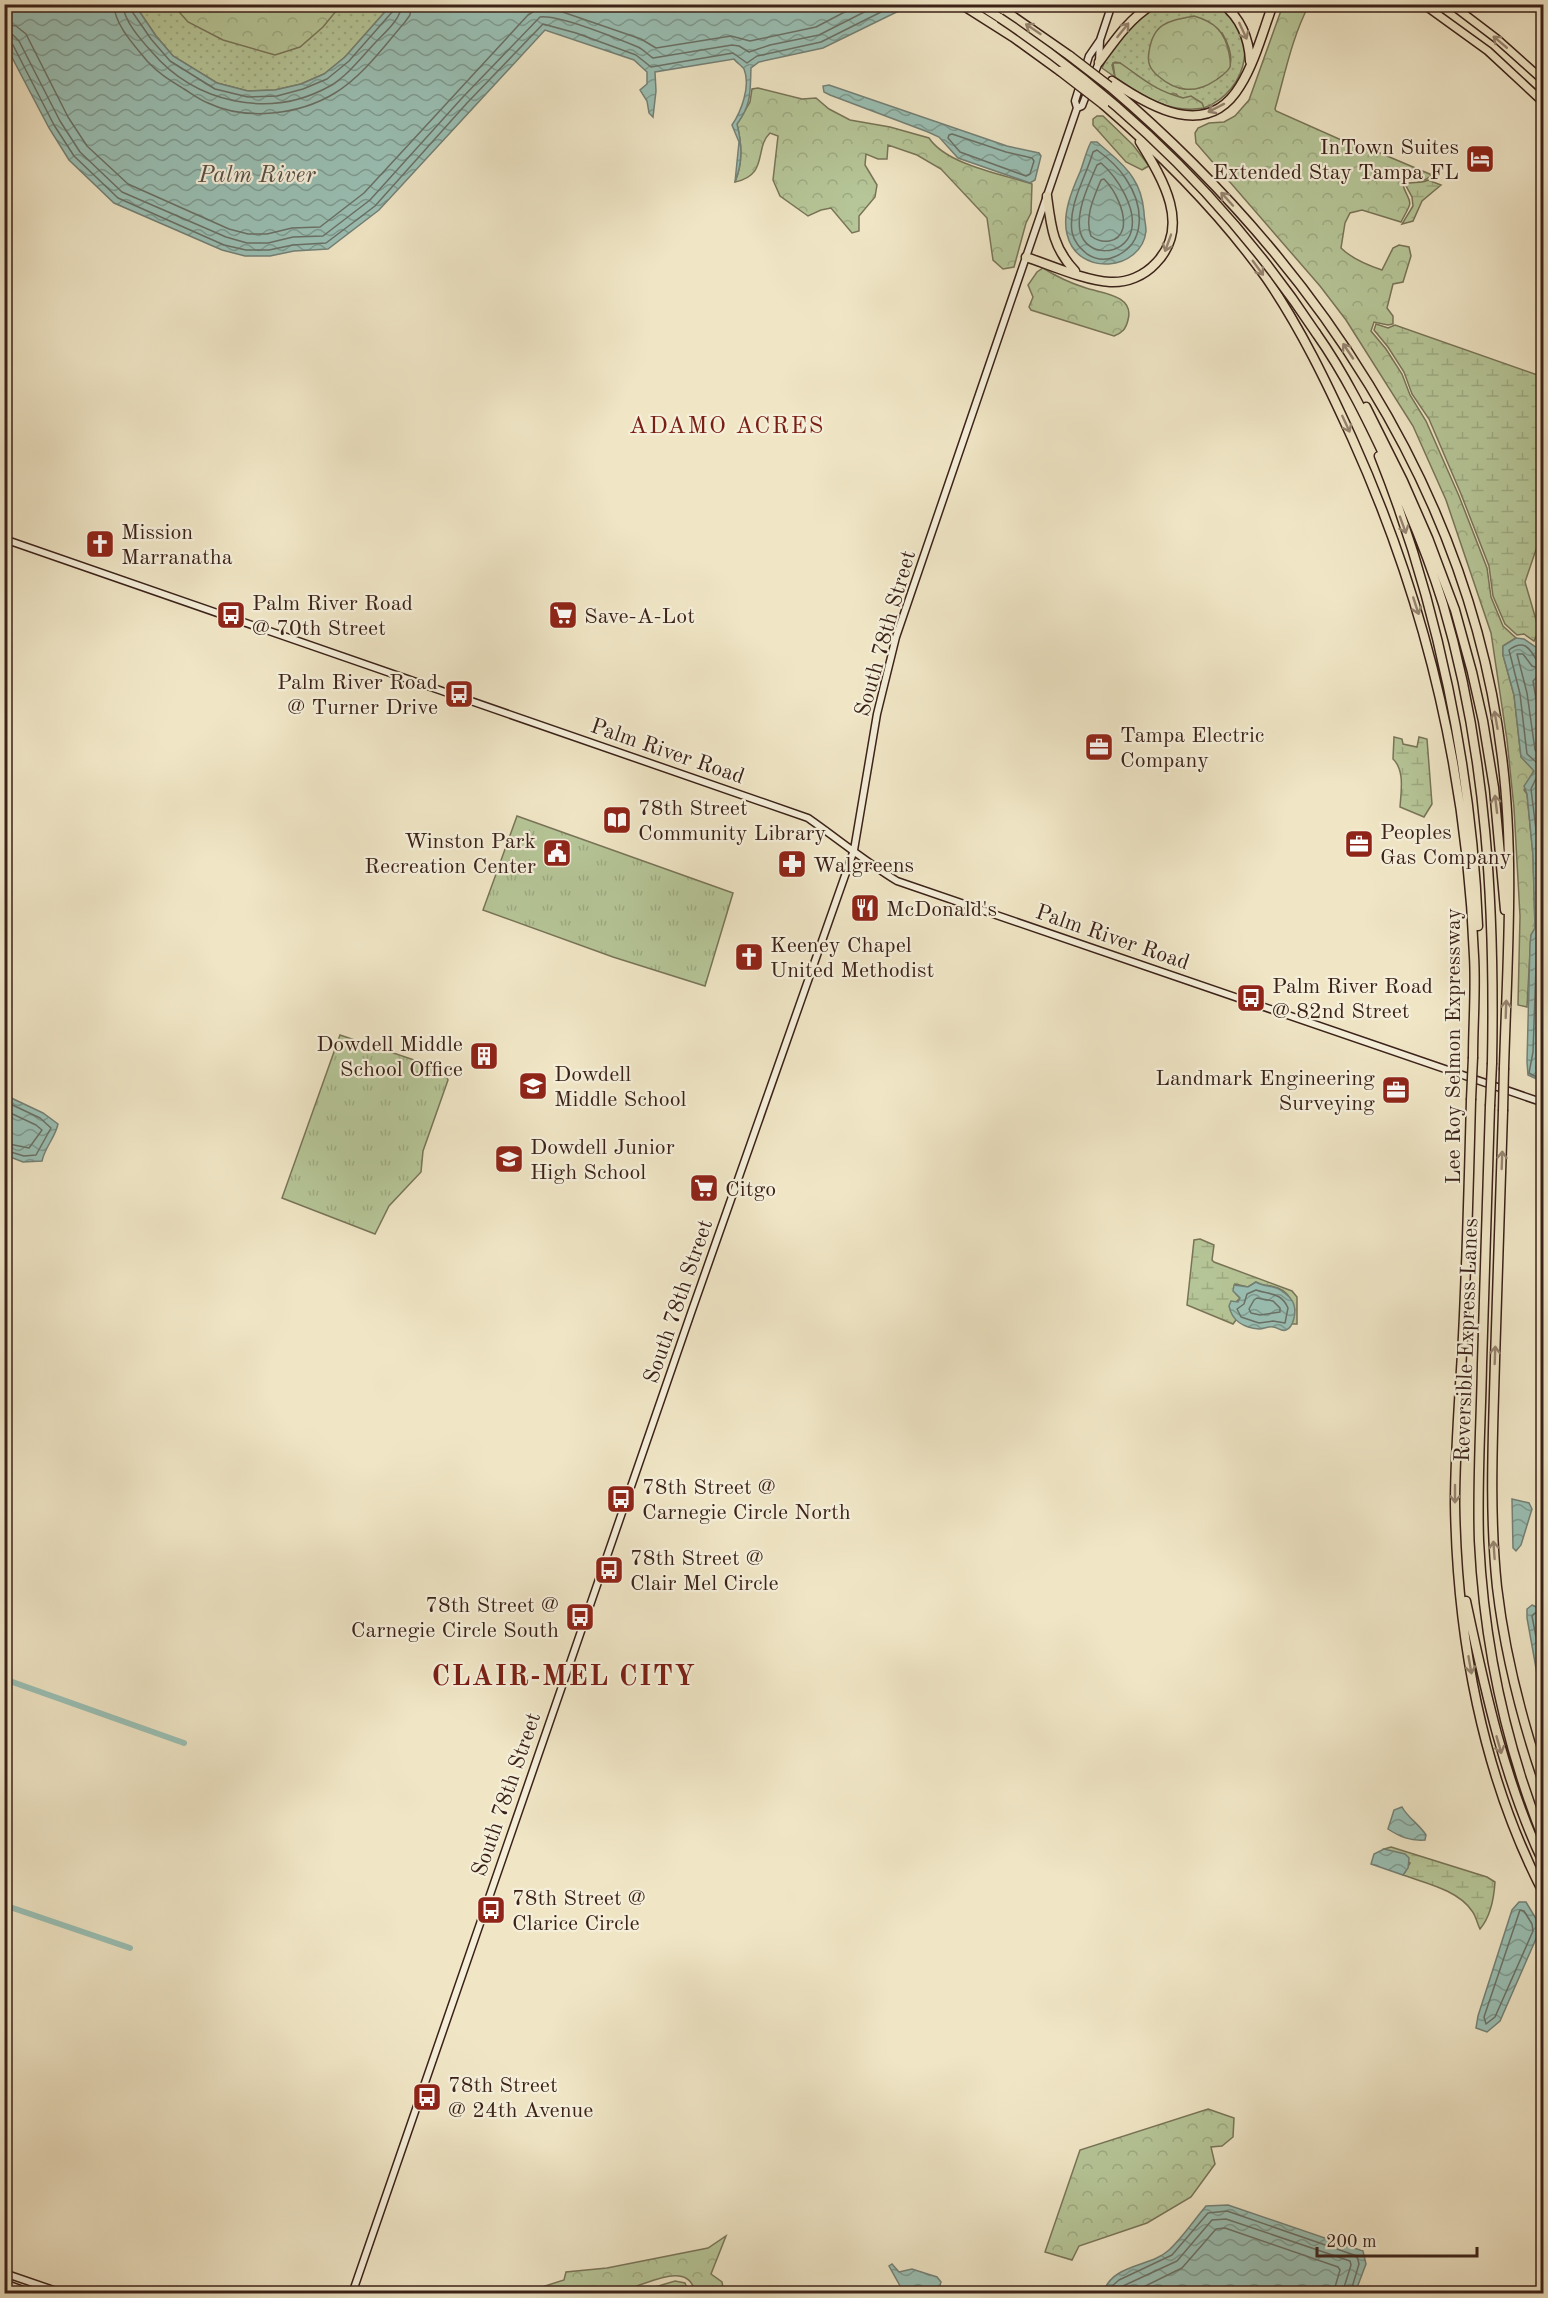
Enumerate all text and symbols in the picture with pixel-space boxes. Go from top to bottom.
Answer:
one-way arrow [1238,21,1249,39]
one-way arrow [1026,23,1042,35]
one-way arrow [1116,23,1129,39]
one-way arrow [1493,35,1508,49]
one-way arrow [1208,102,1225,114]
place label: InTown Suites Extended Stay Tampa FL [1213,137,1459,184]
hotel icon: InTown Suites Extended Stay Tampa FL [1464,143,1496,175]
water label: Palm River [197,164,316,188]
one-way arrow [1220,192,1234,207]
one-way arrow [1162,233,1173,252]
one-way arrow [1252,259,1264,275]
one-way arrow [1342,344,1354,360]
district label: ADAMO ACRES [629,415,825,439]
one-way arrow [1340,415,1352,433]
one-way arrow [1399,515,1410,534]
place label: Mission Marranatha [121,522,233,569]
church icon: Mission Marranatha [84,528,116,560]
street label: South 78th Street [852,548,920,719]
place label: Palm River Road @ 70th Street [252,593,413,640]
one-way arrow [1411,596,1422,615]
bus stop icon: Palm River Road @ 70th Street [215,599,247,631]
supermarket icon: Save-A-Lot [547,599,579,631]
place label: Save-A-Lot [584,606,695,628]
place label: Palm River Road @ Turner Drive [277,672,438,719]
bus stop icon: Palm River Road @ Turner Drive [443,678,475,710]
one-way arrow [1490,710,1501,730]
street label: Palm River Road [588,715,747,789]
place label: Tampa Electric Company [1120,725,1264,772]
office icon: Tampa Electric Company [1083,731,1115,763]
one-way arrow [1490,795,1501,814]
place label: 78th Street Community Library [638,798,827,845]
library icon: 78th Street Community Library [601,804,633,836]
place label: Peoples Gas Company [1380,822,1512,869]
office icon: Peoples Gas Company [1343,828,1375,860]
place label: Winston Park Recreation Center [364,831,536,878]
public building icon: Winston Park Recreation Center [541,837,573,869]
pharmacy icon: Walgreens [776,848,808,880]
place label: Walgreens [813,855,914,877]
restaurant icon: McDonald's [849,892,881,924]
place label: McDonald's [886,899,997,921]
street label: Palm River Road [1033,901,1192,975]
street label: Lee Roy Selmon Expressway [1443,907,1465,1184]
place label: Keeney Chapel United Methodist [770,935,934,982]
church icon: Keeney Chapel United Methodist [733,941,765,973]
place label: Palm River Road @ 82nd Street [1272,976,1433,1023]
bus stop icon: Palm River Road @ 82nd Street [1235,982,1267,1014]
one-way arrow [1500,1000,1512,1020]
place label: Dowdell Middle School Office [316,1034,463,1081]
building icon: Dowdell Middle School Office [468,1040,500,1072]
place label: Dowdell Middle School [554,1064,687,1111]
place label: Landmark Engineering Surveying [1155,1068,1375,1115]
school or university icon: Dowdell Middle School [517,1070,549,1102]
office icon: Landmark Engineering Surveying [1380,1074,1412,1106]
place label: Dowdell Junior High School [530,1137,675,1184]
school or university icon: Dowdell Junior High School [493,1143,525,1175]
one-way arrow [1496,1151,1507,1171]
supermarket icon: Citgo [688,1172,720,1204]
place label: Citgo [725,1179,776,1201]
street label: South 78th Street [641,1217,717,1386]
street label: Reversible Express Lanes [1452,1218,1482,1462]
one-way arrow [1490,1346,1501,1366]
place label: 78th Street @ Carnegie Circle North [642,1477,851,1524]
bus stop icon: 78th Street @ Carnegie Circle North [605,1483,637,1515]
one-way arrow [1449,1484,1461,1504]
one-way arrow [1488,1541,1499,1561]
place label: 78th Street @ Clair Mel Circle [630,1548,779,1595]
bus stop icon: 78th Street @ Clair Mel Circle [593,1554,625,1586]
place label: 78th Street @ Carnegie Circle South [351,1595,559,1642]
bus stop icon: 78th Street @ Carnegie Circle South [564,1601,596,1633]
one-way arrow [1465,1654,1476,1674]
district label: CLAIR-MEL CITY [432,1664,696,1692]
street label: South 78th Street [469,1710,545,1879]
one-way arrow [1494,1735,1505,1754]
place label: 78th Street @ Clarice Circle [512,1888,646,1935]
bus stop icon: 78th Street @ Clarice Circle [475,1894,507,1926]
place label: 78th Street @ 24th Avenue [448,2075,593,2122]
bus stop icon: 78th Street @ 24th Avenue [411,2081,443,2113]
scale bar [1317,2220,1478,2258]
text: 200 m [1326,2233,1377,2251]

